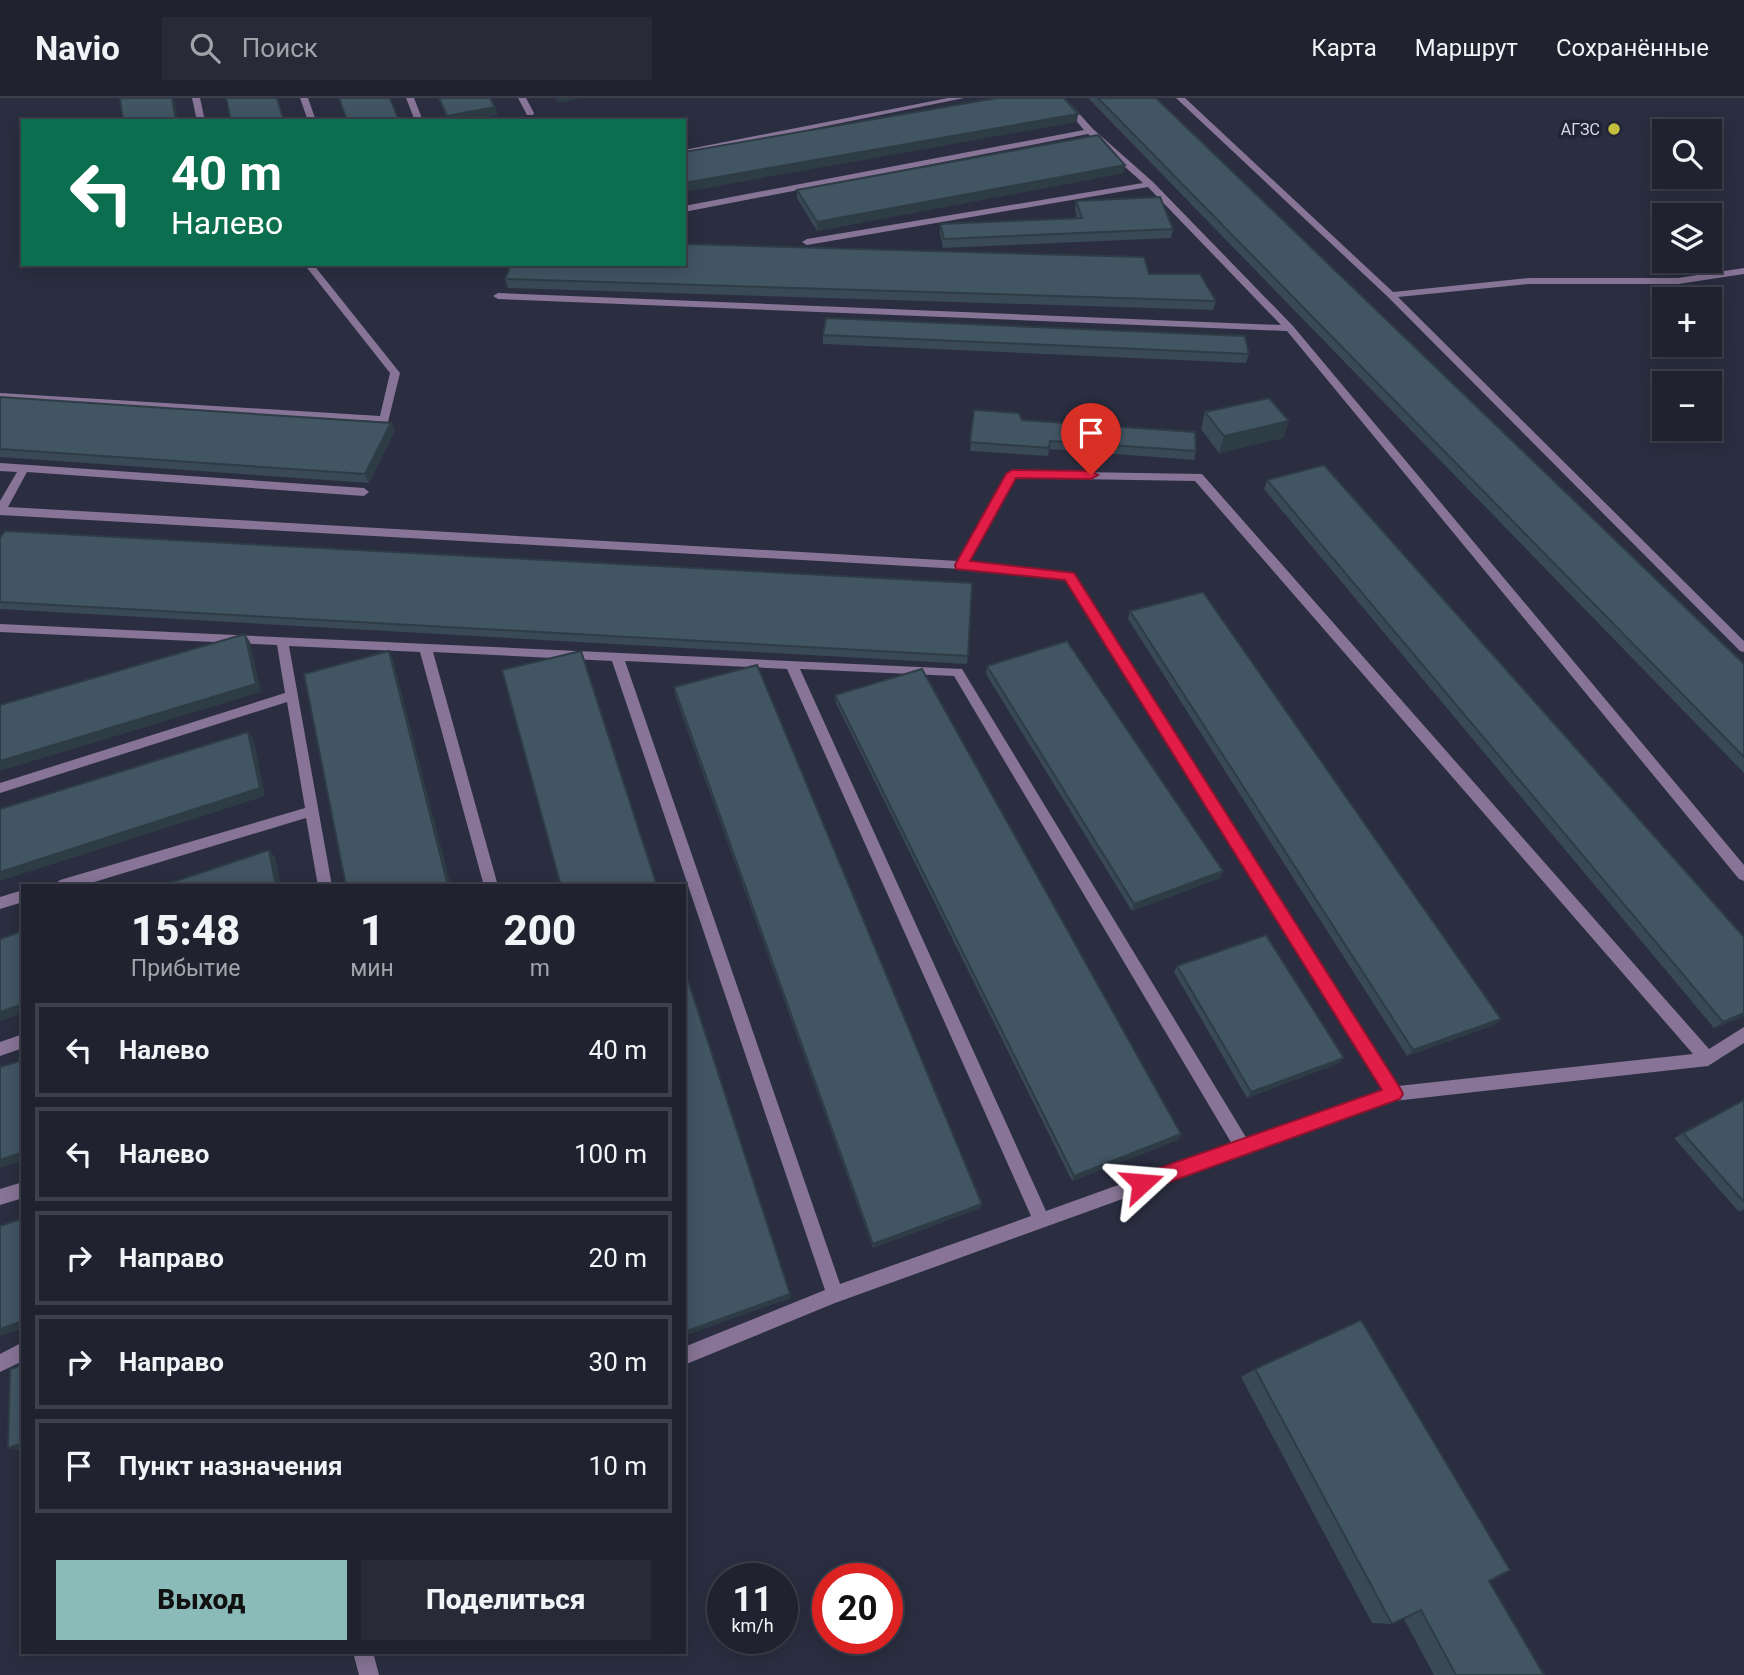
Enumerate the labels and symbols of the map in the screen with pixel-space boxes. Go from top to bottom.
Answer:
place label: АГЗС [1561,120,1600,139]
marker: АГЗС [1606,121,1622,137]
pin [1061,403,1121,475]
position arrow [1105,1146,1179,1220]
speed limit sign: 20 [812,1563,903,1654]

